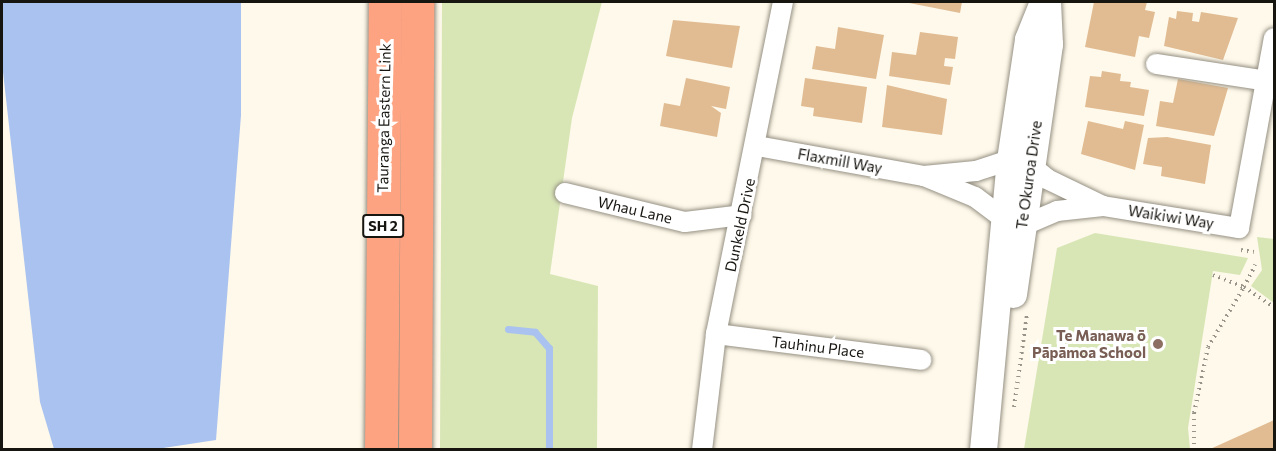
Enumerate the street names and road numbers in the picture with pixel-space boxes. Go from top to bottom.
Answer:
street label: Tauranga Eastern Link [374,43,394,193]
street label: Te Okuroa Drive [1012,119,1046,231]
street label: Flaxmill Way [796,145,884,177]
street label: Dunkeld Drive [721,177,759,273]
street label: Whau Lane [596,193,674,227]
street label: Waikiwi Way [1127,201,1215,233]
road number: SH 2 [362,215,404,237]
street label: Tauhinu Place [771,332,865,362]

